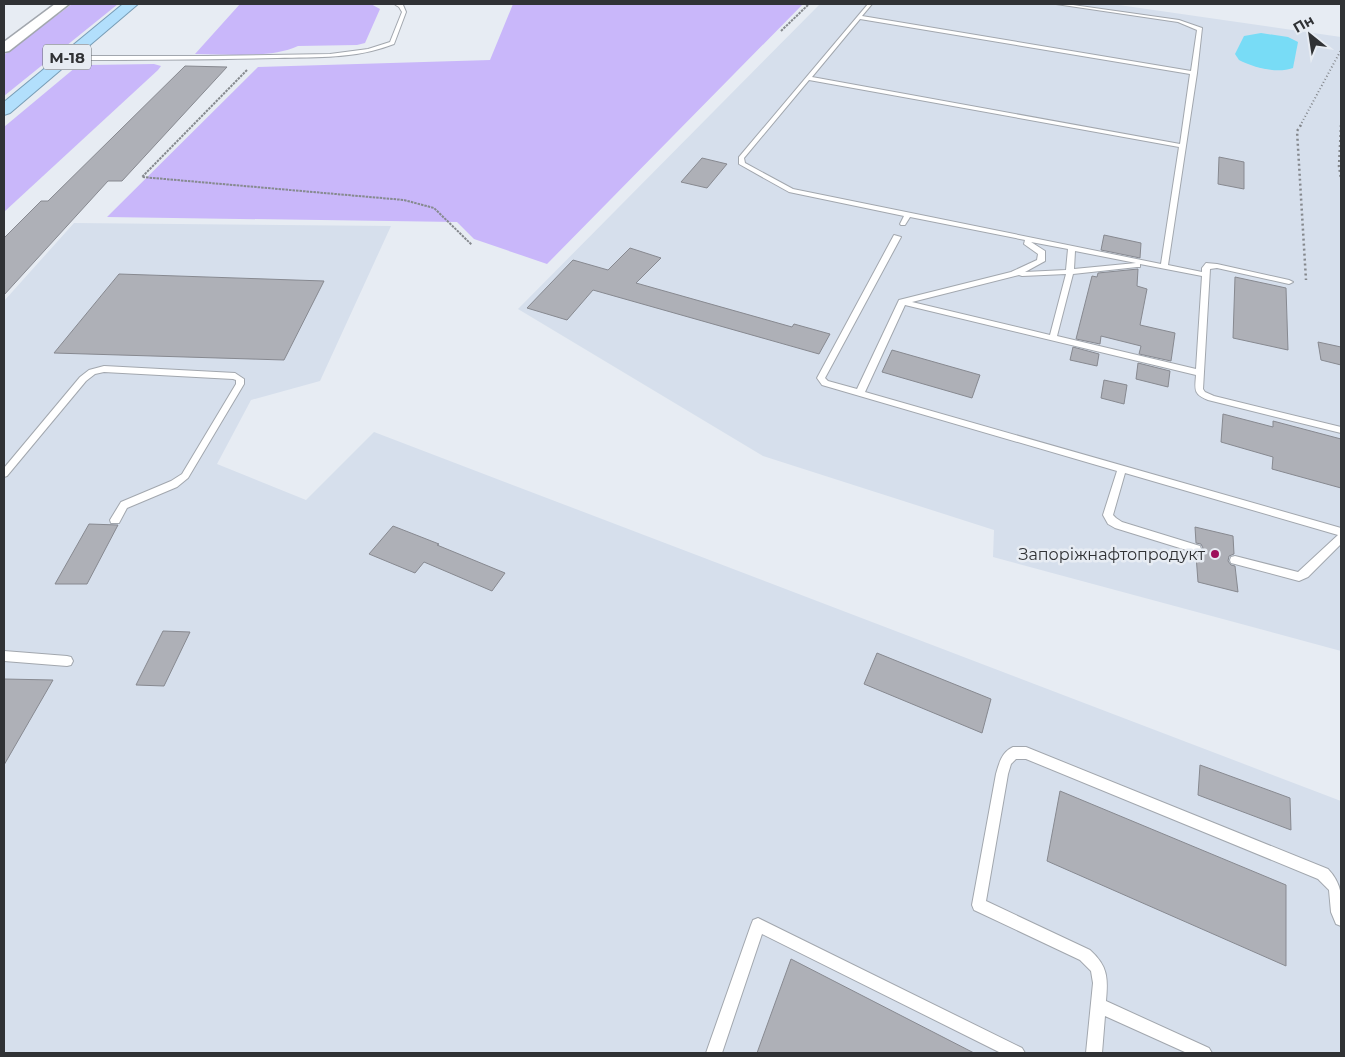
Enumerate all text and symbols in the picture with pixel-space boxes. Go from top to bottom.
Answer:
north arrow [1285,10,1335,60]
text: Пн [1290,11,1317,37]
road number: М-18 [43,44,91,70]
place label: Запоріжнафтопродукт [1019,545,1205,564]
marker: Запоріжнафтопродукт [1209,548,1221,560]

